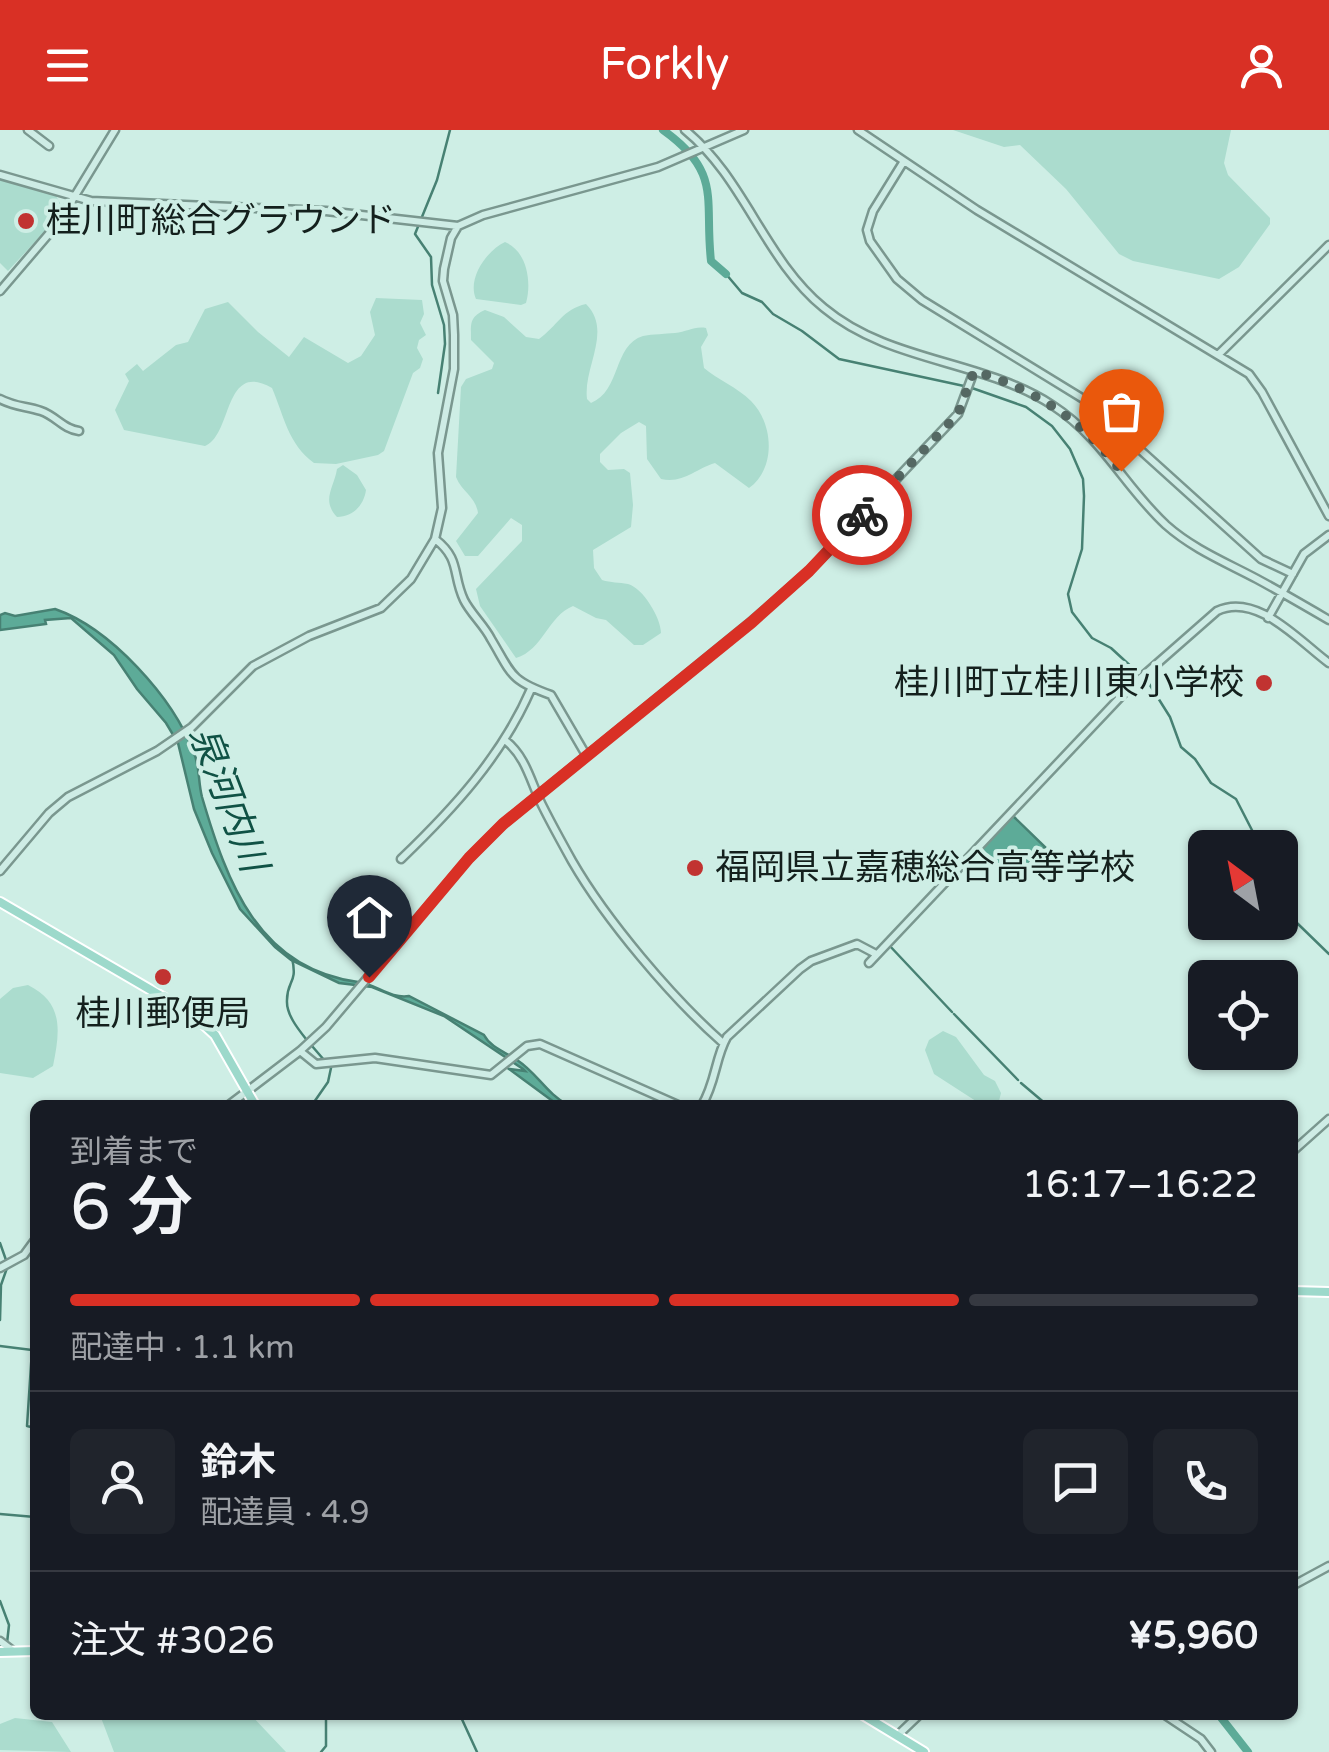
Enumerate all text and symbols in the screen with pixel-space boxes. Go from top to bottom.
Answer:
icon: menu [40,38,95,93]
text: Forkly [599,38,730,92]
icon: person [1234,38,1289,93]
place label: 桂川町総合グラウンド [46,200,396,242]
marker: 桂川町総合グラウンド [15,210,37,232]
pin [1079,369,1164,472]
icon: bag [1094,384,1149,439]
courier [812,465,912,565]
icon: bike [835,488,890,543]
place label: 桂川町立桂川東小学校 [894,662,1244,704]
marker: 桂川町立桂川東小学校 [1253,672,1275,694]
water label: 泉河内川 [179,720,278,882]
north arrow [1188,830,1298,940]
map controls [1188,830,1298,1070]
place label: 福岡県立嘉穂総合高等学校 [715,847,1135,889]
marker: 福岡県立嘉穂総合高等学校 [684,857,706,879]
pin [327,875,412,978]
icon: home [342,890,397,945]
button: locate [1188,960,1298,1070]
marker: 桂川郵便局 [152,966,174,988]
place label: 桂川郵便局 [75,993,251,1035]
text: 到着まで [70,1133,198,1171]
text: 16:17–16:22 [1022,1162,1258,1208]
text: 6 分 [70,1169,193,1248]
text: 配達中 · 1.1 km [70,1329,295,1367]
button: person [70,1429,175,1534]
button: chat [1023,1429,1128,1534]
button: phone [1153,1429,1258,1534]
text: 鈴木 [200,1440,276,1486]
text: 配達員 · 4.9 [200,1494,369,1532]
text: ¥5,960 [1128,1613,1258,1659]
text: 注文 #3026 [70,1618,275,1664]

